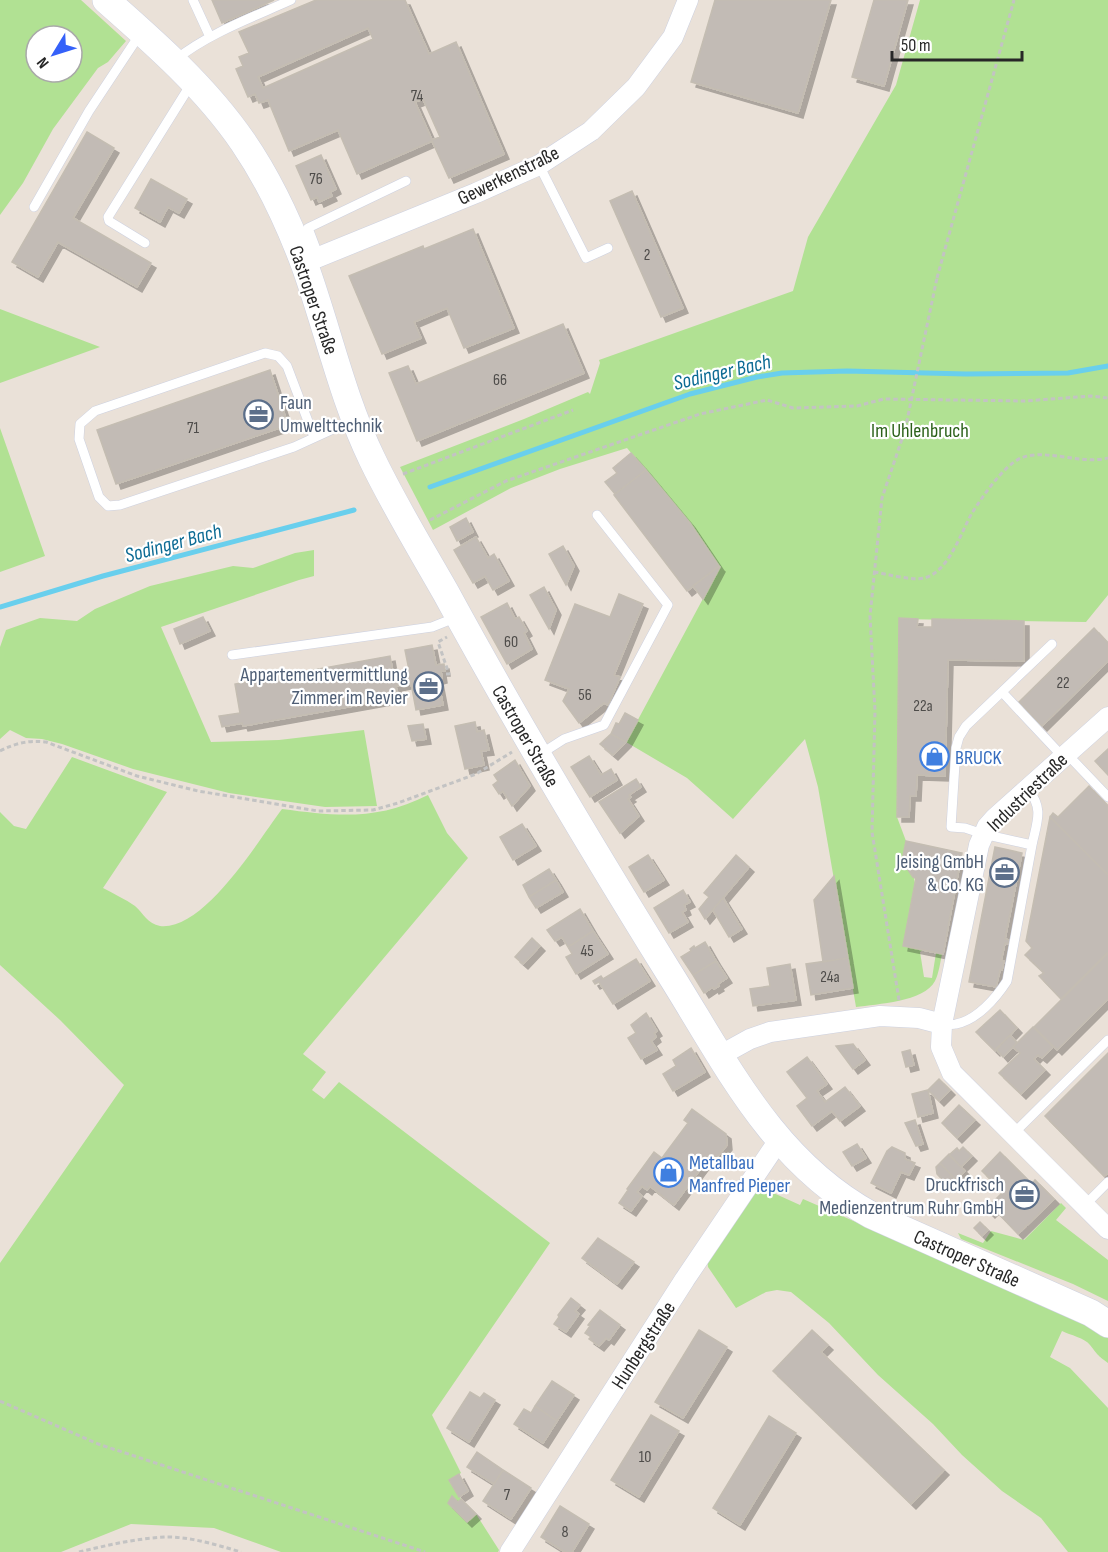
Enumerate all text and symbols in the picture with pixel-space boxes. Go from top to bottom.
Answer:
north arrow [24,24,84,84]
scale bar [892,24,1022,62]
text: 50 m [901,35,931,56]
text: N [33,53,53,72]
house number: 74 [411,87,423,106]
street label: Gewerkenstraße [454,141,563,211]
house number: 76 [309,170,323,189]
street label: Castroper Straße [283,243,343,358]
house number: 2 [644,246,650,265]
water label: Sodinger Bach [671,349,773,396]
house number: 66 [493,371,507,390]
place label: Faun Umwelttechnik [280,391,383,438]
office icon: Faun Umwelttechnik [243,398,275,430]
house number: 71 [187,419,199,438]
park label: Im Uhlenbruch [871,419,969,443]
water label: Sodinger Bach [122,519,224,568]
house number: 60 [504,633,518,652]
place label: Appartementvermittlung Zimmer im Revier [239,663,408,710]
office icon: Appartementvermittlung Zimmer im Revier [413,670,445,702]
house number: 22 [1056,674,1070,693]
street label: Castroper Straße [486,681,564,792]
house number: 56 [578,686,592,705]
house number: 22a [913,697,933,716]
shop icon: BRUCK [918,741,950,773]
place label: BRUCK [955,746,1002,770]
street label: Industriestraße [982,748,1073,837]
place label: Jeising GmbH & Co. KG [895,850,984,897]
office icon: Jeising GmbH & Co. KG [989,856,1021,888]
house number: 45 [580,942,594,961]
house number: 24a [820,968,840,987]
place label: Metallbau Manfred Pieper [689,1151,790,1198]
shop icon: Metallbau Manfred Pieper [652,1157,684,1189]
place label: Druckfrisch Medienzentrum Ruhr GmbH [819,1173,1004,1220]
office icon: Druckfrisch Medienzentrum Ruhr GmbH [1009,1179,1041,1211]
street label: Castroper Straße [910,1225,1023,1293]
street label: Hunbergstraße [607,1297,681,1394]
house number: 10 [639,1448,651,1467]
house number: 7 [504,1486,511,1505]
house number: 8 [561,1523,569,1542]

